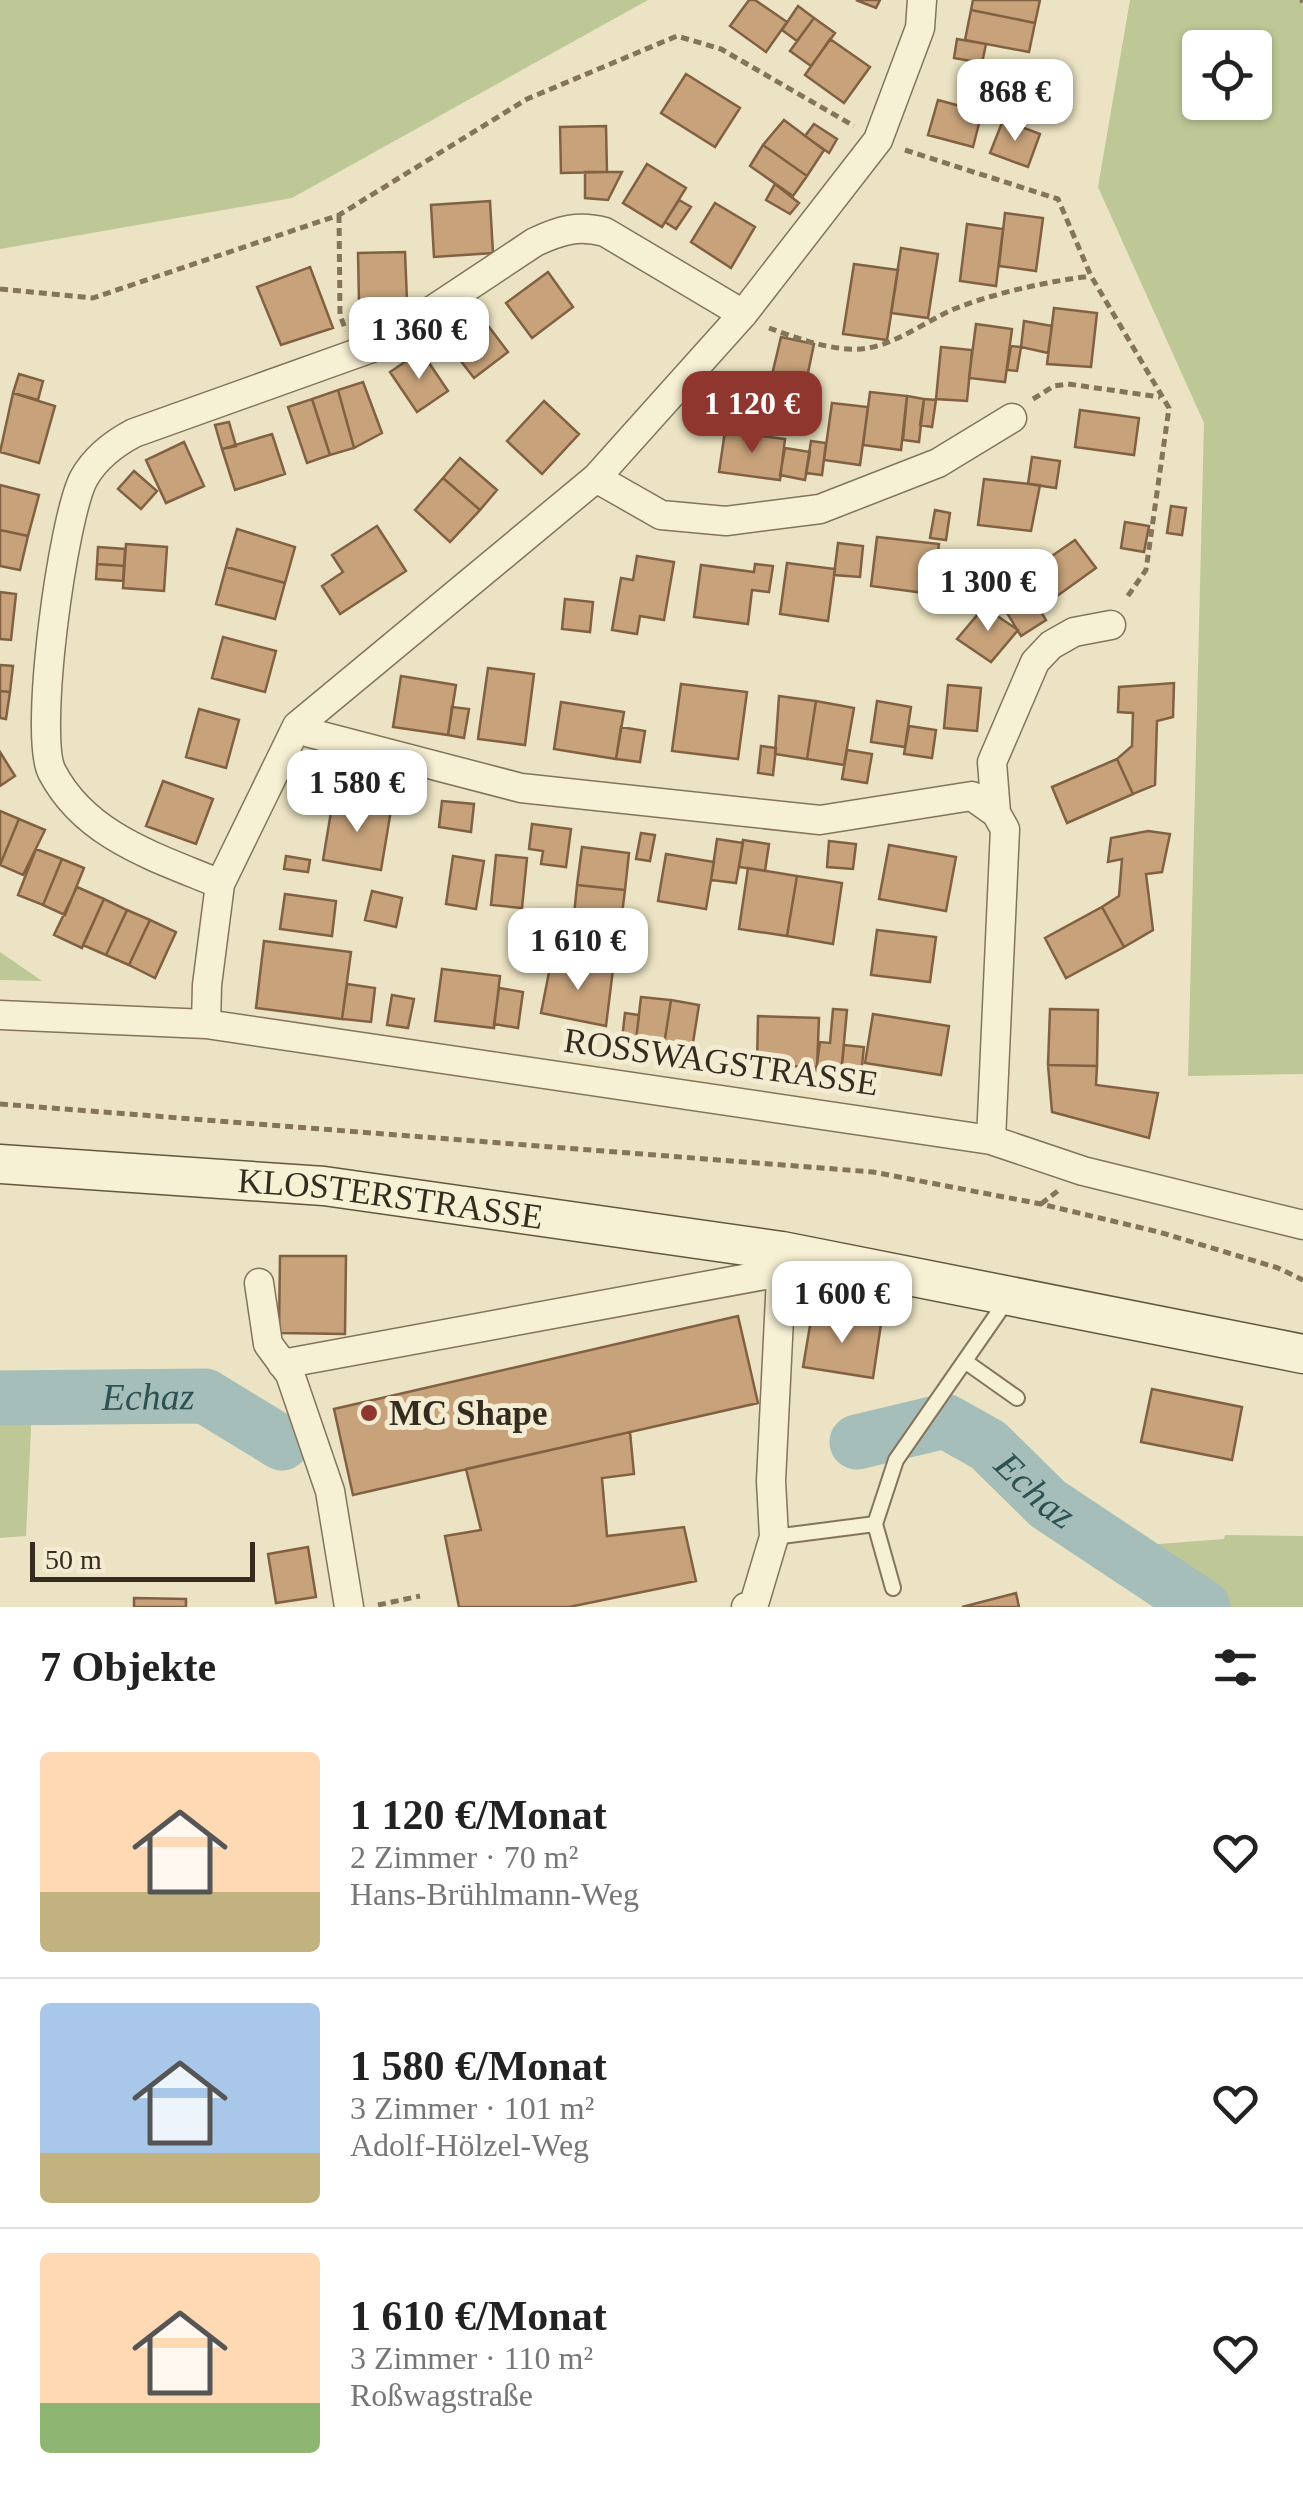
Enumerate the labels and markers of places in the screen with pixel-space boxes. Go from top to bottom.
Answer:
pin: 868 € [945,59,1085,144]
pin: 1 360 € [327,297,511,382]
pin: 1 120 € [660,371,844,456]
pin: 1 300 € [896,549,1080,634]
pin: 1 580 € [265,750,449,835]
pin: 1 610 € [486,908,670,993]
pin: 1 600 € [750,1261,934,1346]
place label: MC Shape [389,1394,548,1433]
marker: MC Shape [358,1402,380,1424]

